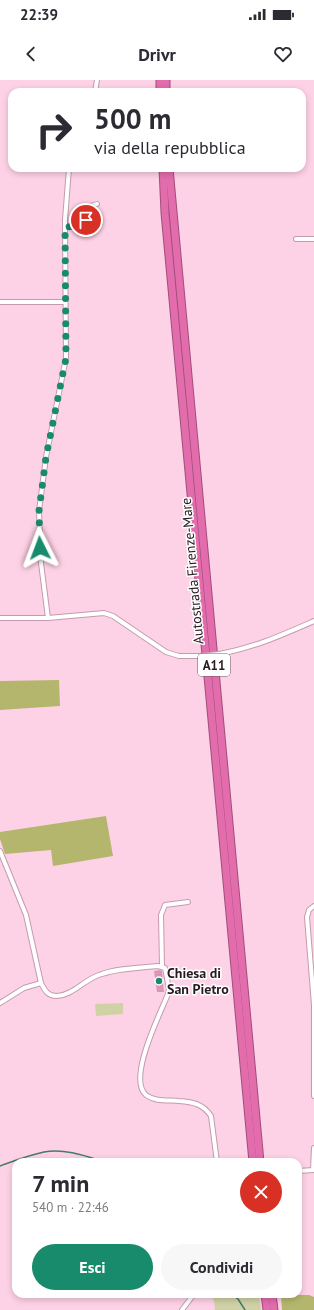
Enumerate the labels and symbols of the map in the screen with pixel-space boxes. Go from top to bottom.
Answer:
pin [69,203,103,237]
street label: Autostrada Firenze-Mare [177,497,207,645]
position arrow [19,527,61,569]
road number: A11 [198,654,230,676]
place label: Chiesa di San Pietro [167,964,229,998]
marker: Chiesa di San Pietro [154,976,164,986]

